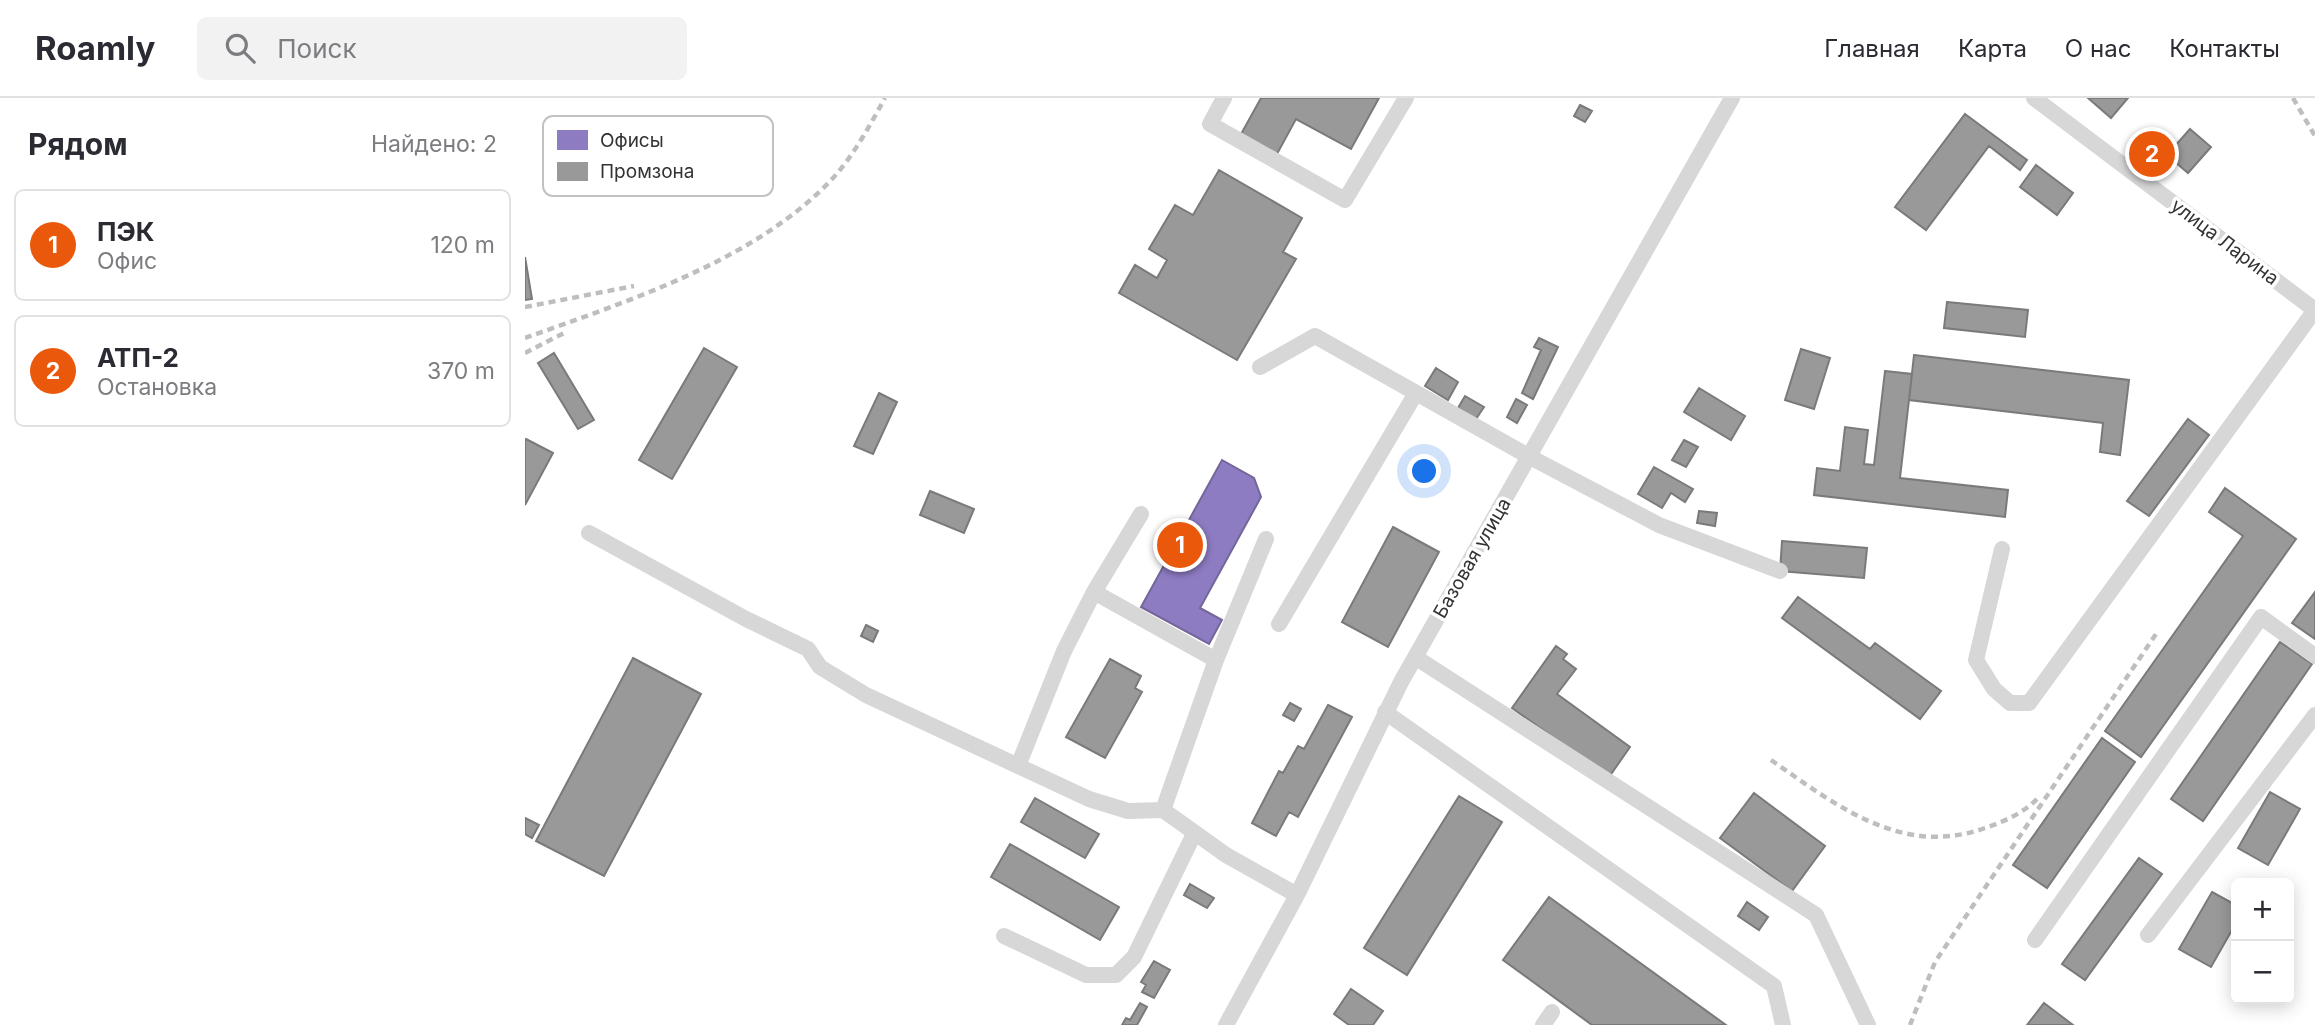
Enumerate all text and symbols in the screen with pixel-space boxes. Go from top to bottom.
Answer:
search box [197,17,687,80]
text: Roamly [35,28,155,68]
icon: search [221,29,259,67]
text: Поиск [277,33,357,64]
text: Главная [1824,34,1920,63]
text: Карта [1958,34,2027,63]
text: О нас [2065,34,2131,63]
text: Контакты [2169,34,2280,63]
legend [543,116,773,196]
text: Рядом [28,126,128,162]
pin: 2 [2129,128,2175,180]
text: Офисы [600,129,664,152]
text: Найдено: 2 [371,130,497,158]
text: Промзона [600,160,694,183]
street label: улица Ларина [2167,194,2283,290]
text: ПЭК [97,216,154,247]
text: 1 [48,231,58,259]
text: 120 m [430,231,495,259]
text: Офис [97,247,157,275]
text: АТП-2 [97,342,179,373]
text: 2 [46,357,60,385]
text: 370 m [427,357,495,385]
text: Остановка [97,373,217,401]
your location [1407,454,1441,488]
street label: Базовая улица [1428,494,1516,622]
pin: 1 [1157,519,1203,571]
map controls [2231,878,2294,1004]
button: + [2231,878,2294,941]
button: − [2231,941,2294,1004]

